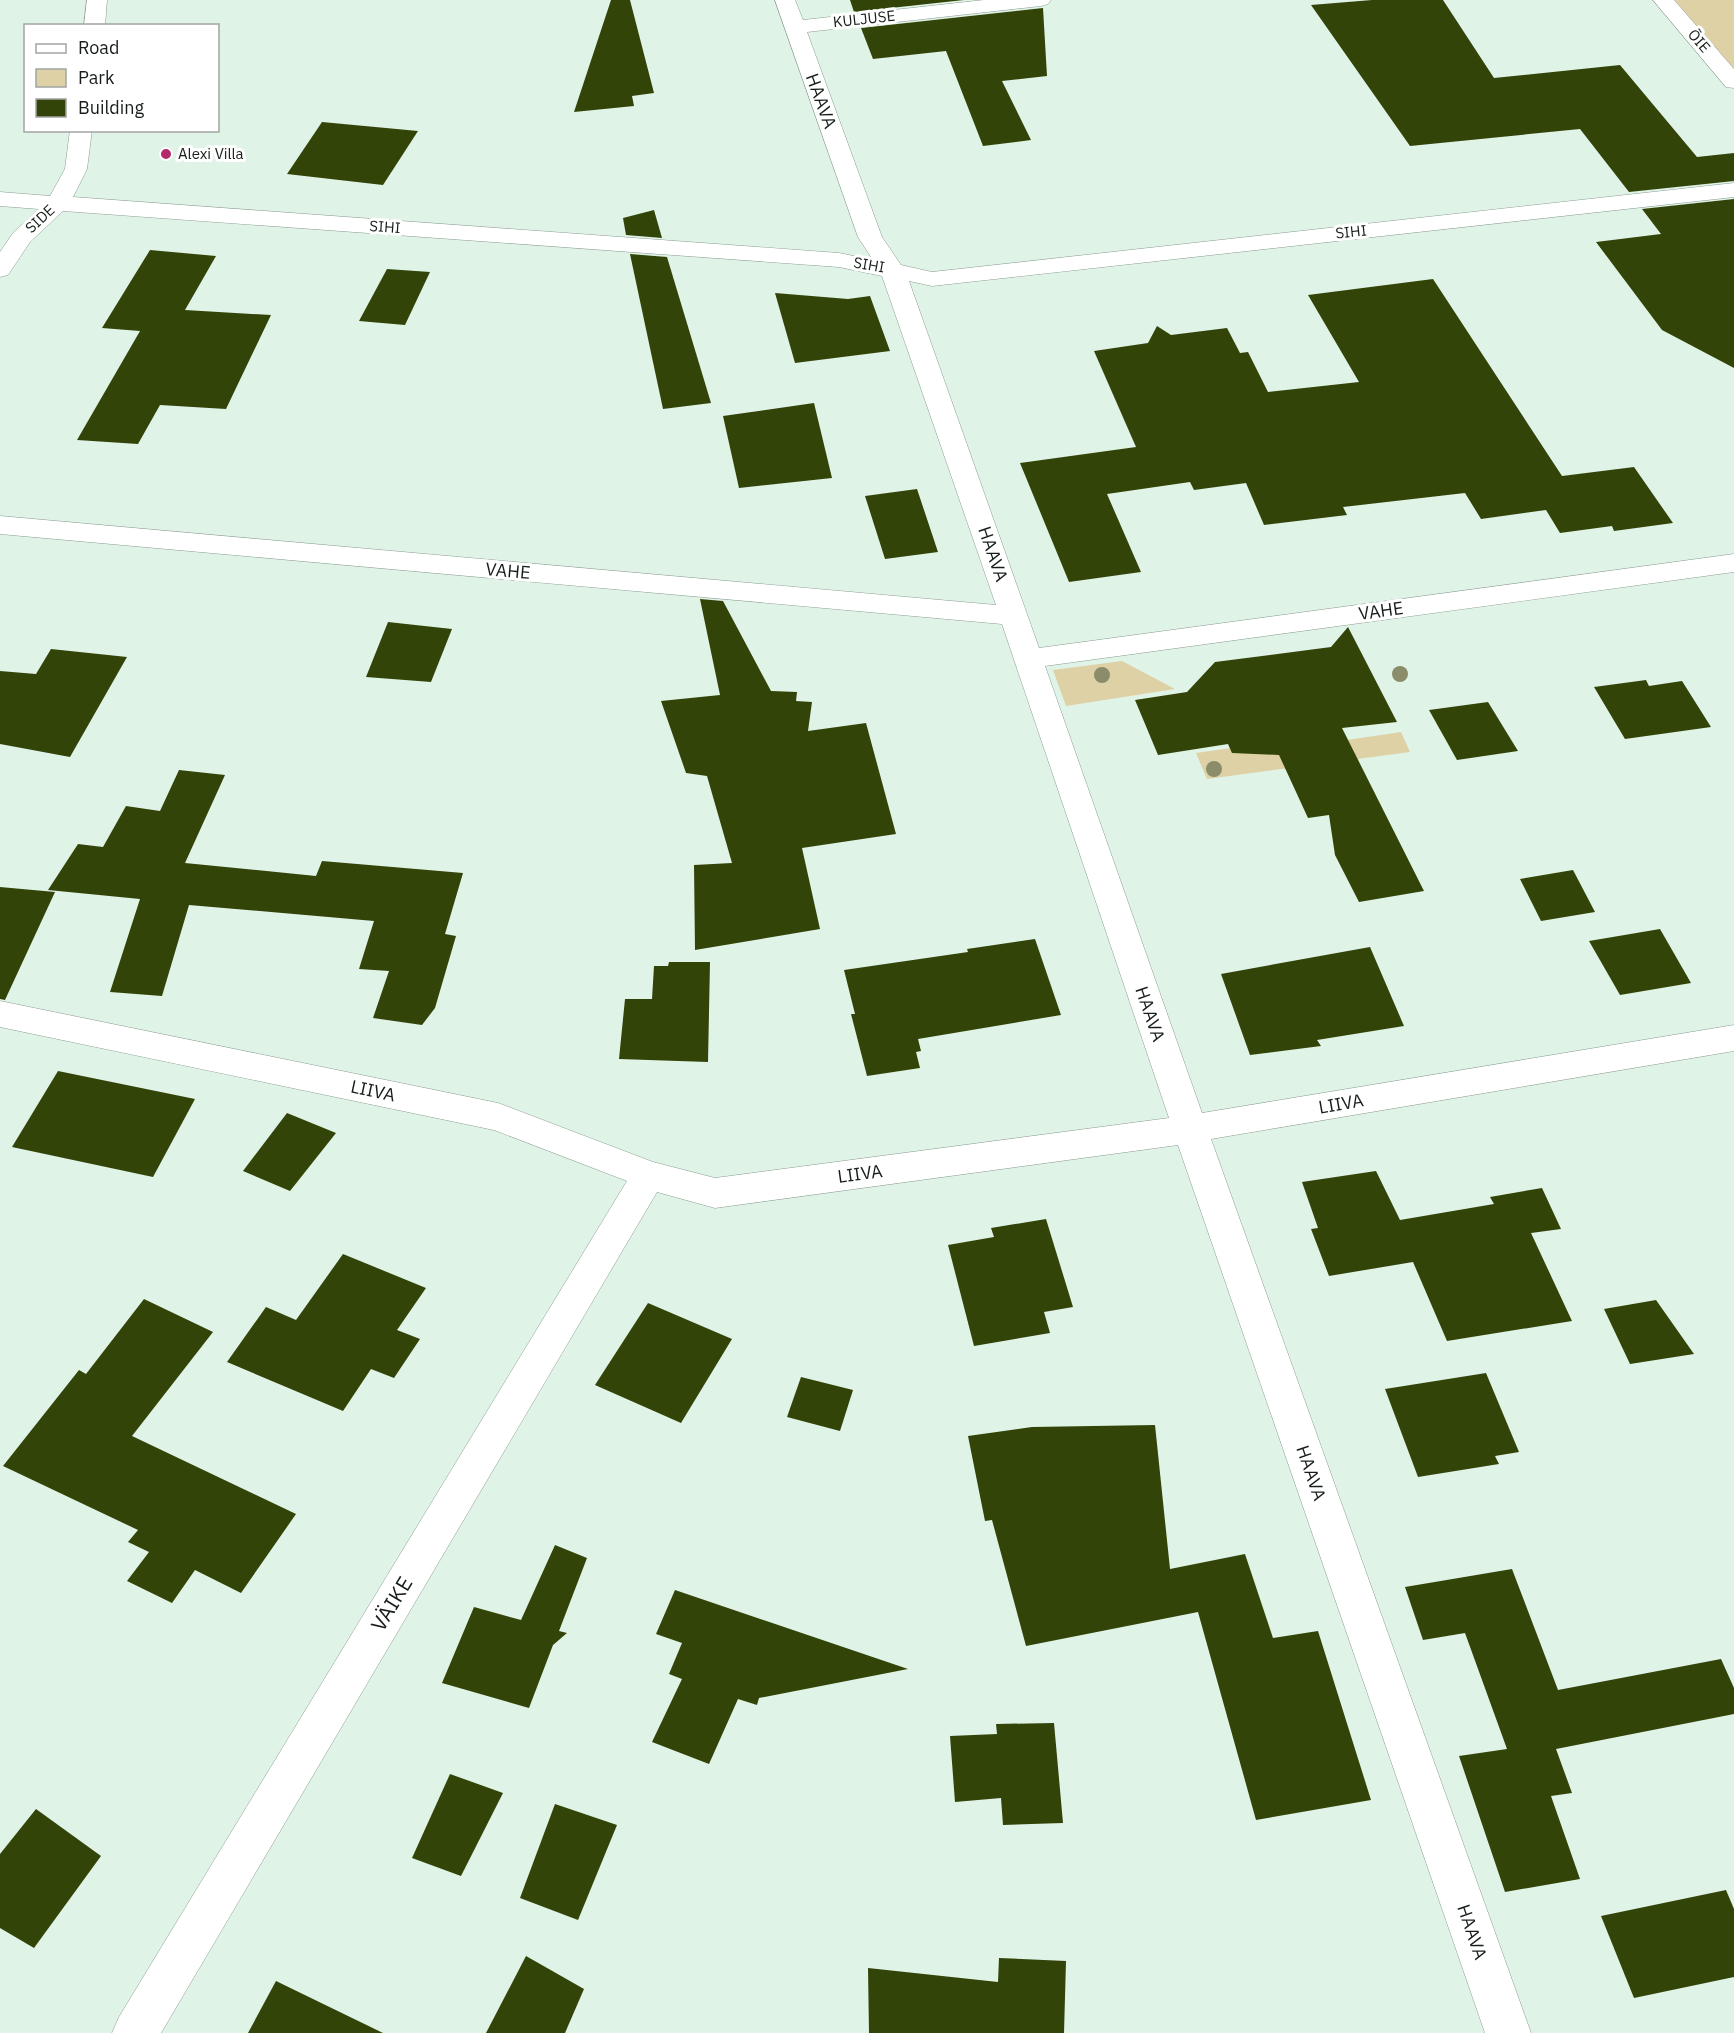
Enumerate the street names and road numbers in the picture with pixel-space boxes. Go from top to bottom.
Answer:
street label: KULJUSE [832,6,896,31]
street label: ÕIE [1684,25,1715,56]
street label: HAAVA [801,70,842,132]
street label: SIDE [21,200,58,237]
street label: SIHI [369,216,401,237]
street label: SIHI [1334,220,1368,243]
street label: SIHI [852,252,886,277]
street label: HAAVA [973,523,1014,585]
street label: VAHE [485,557,531,584]
street label: VAHE [1357,596,1405,625]
street label: HAAVA [1130,983,1171,1045]
street label: LIIVA [349,1075,398,1107]
street label: LIIVA [1317,1088,1366,1119]
street label: LIIVA [836,1159,884,1188]
street label: HAAVA [1291,1442,1332,1504]
street label: VÄIKE [364,1571,418,1636]
street label: HAAVA [1452,1901,1493,1963]

